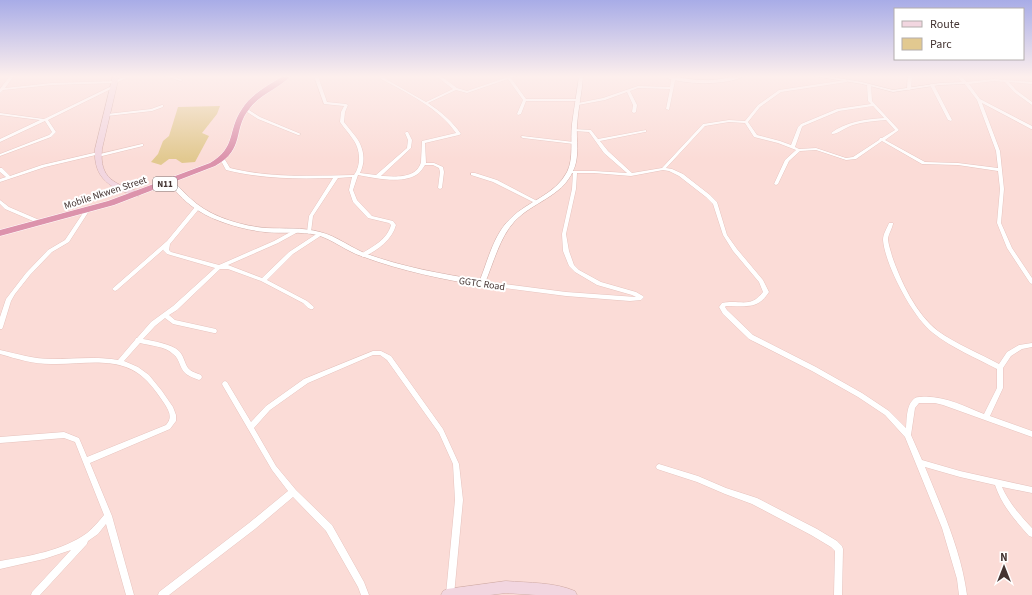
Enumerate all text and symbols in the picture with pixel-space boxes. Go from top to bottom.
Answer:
legend [894,8,1024,60]
text: Route [930,16,960,33]
text: Parc [930,36,952,53]
street label: Mobile Nkwen Street [62,173,149,213]
road number: N11 [153,177,177,191]
street label: GGTC Road [458,274,506,294]
north arrow [984,547,1024,587]
text: N [1000,550,1008,565]

